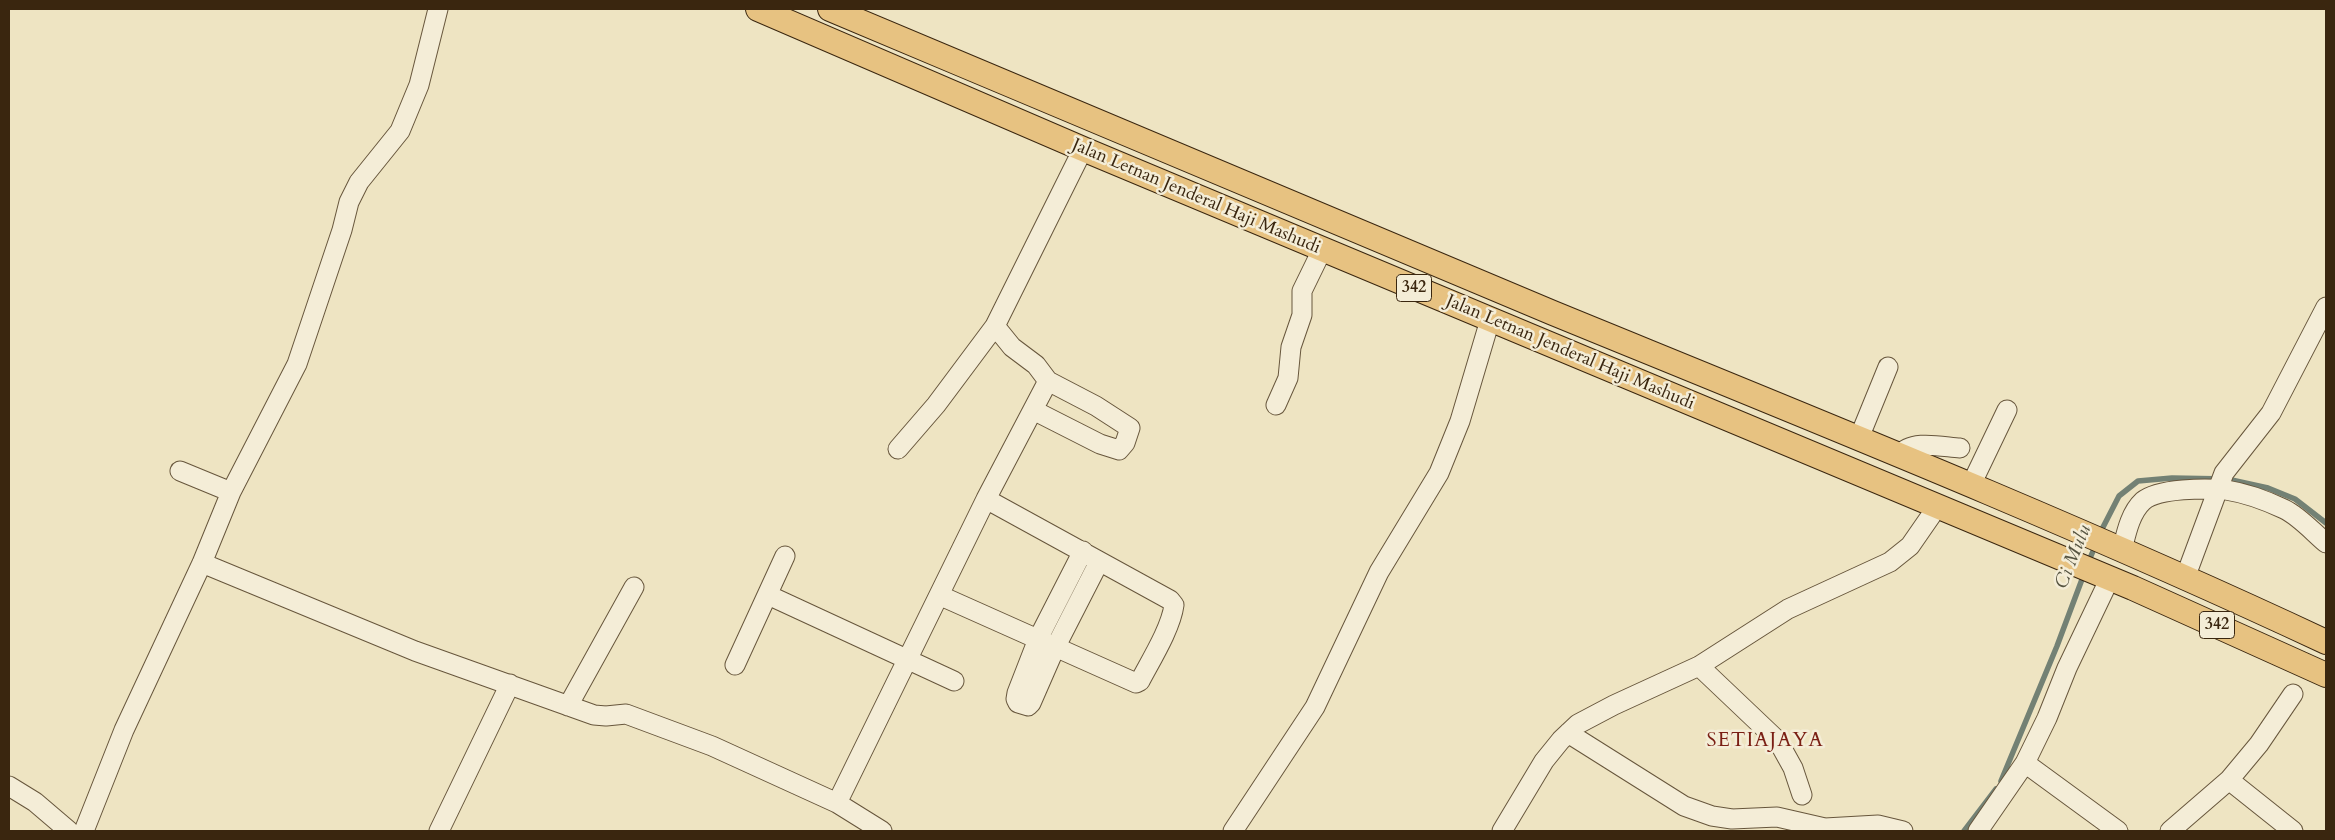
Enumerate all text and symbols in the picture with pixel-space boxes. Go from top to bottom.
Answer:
street label: Jalan Letnan Jenderal Haji Mashudi [1068,135,1324,259]
road number: 342 [1396,274,1432,302]
street label: Jalan Letnan Jenderal Haji Mashudi [1442,291,1698,415]
water label: Ci Mulu [2051,522,2097,592]
road number: 342 [2200,612,2234,638]
district label: SETIAJAYA [1705,729,1825,753]

